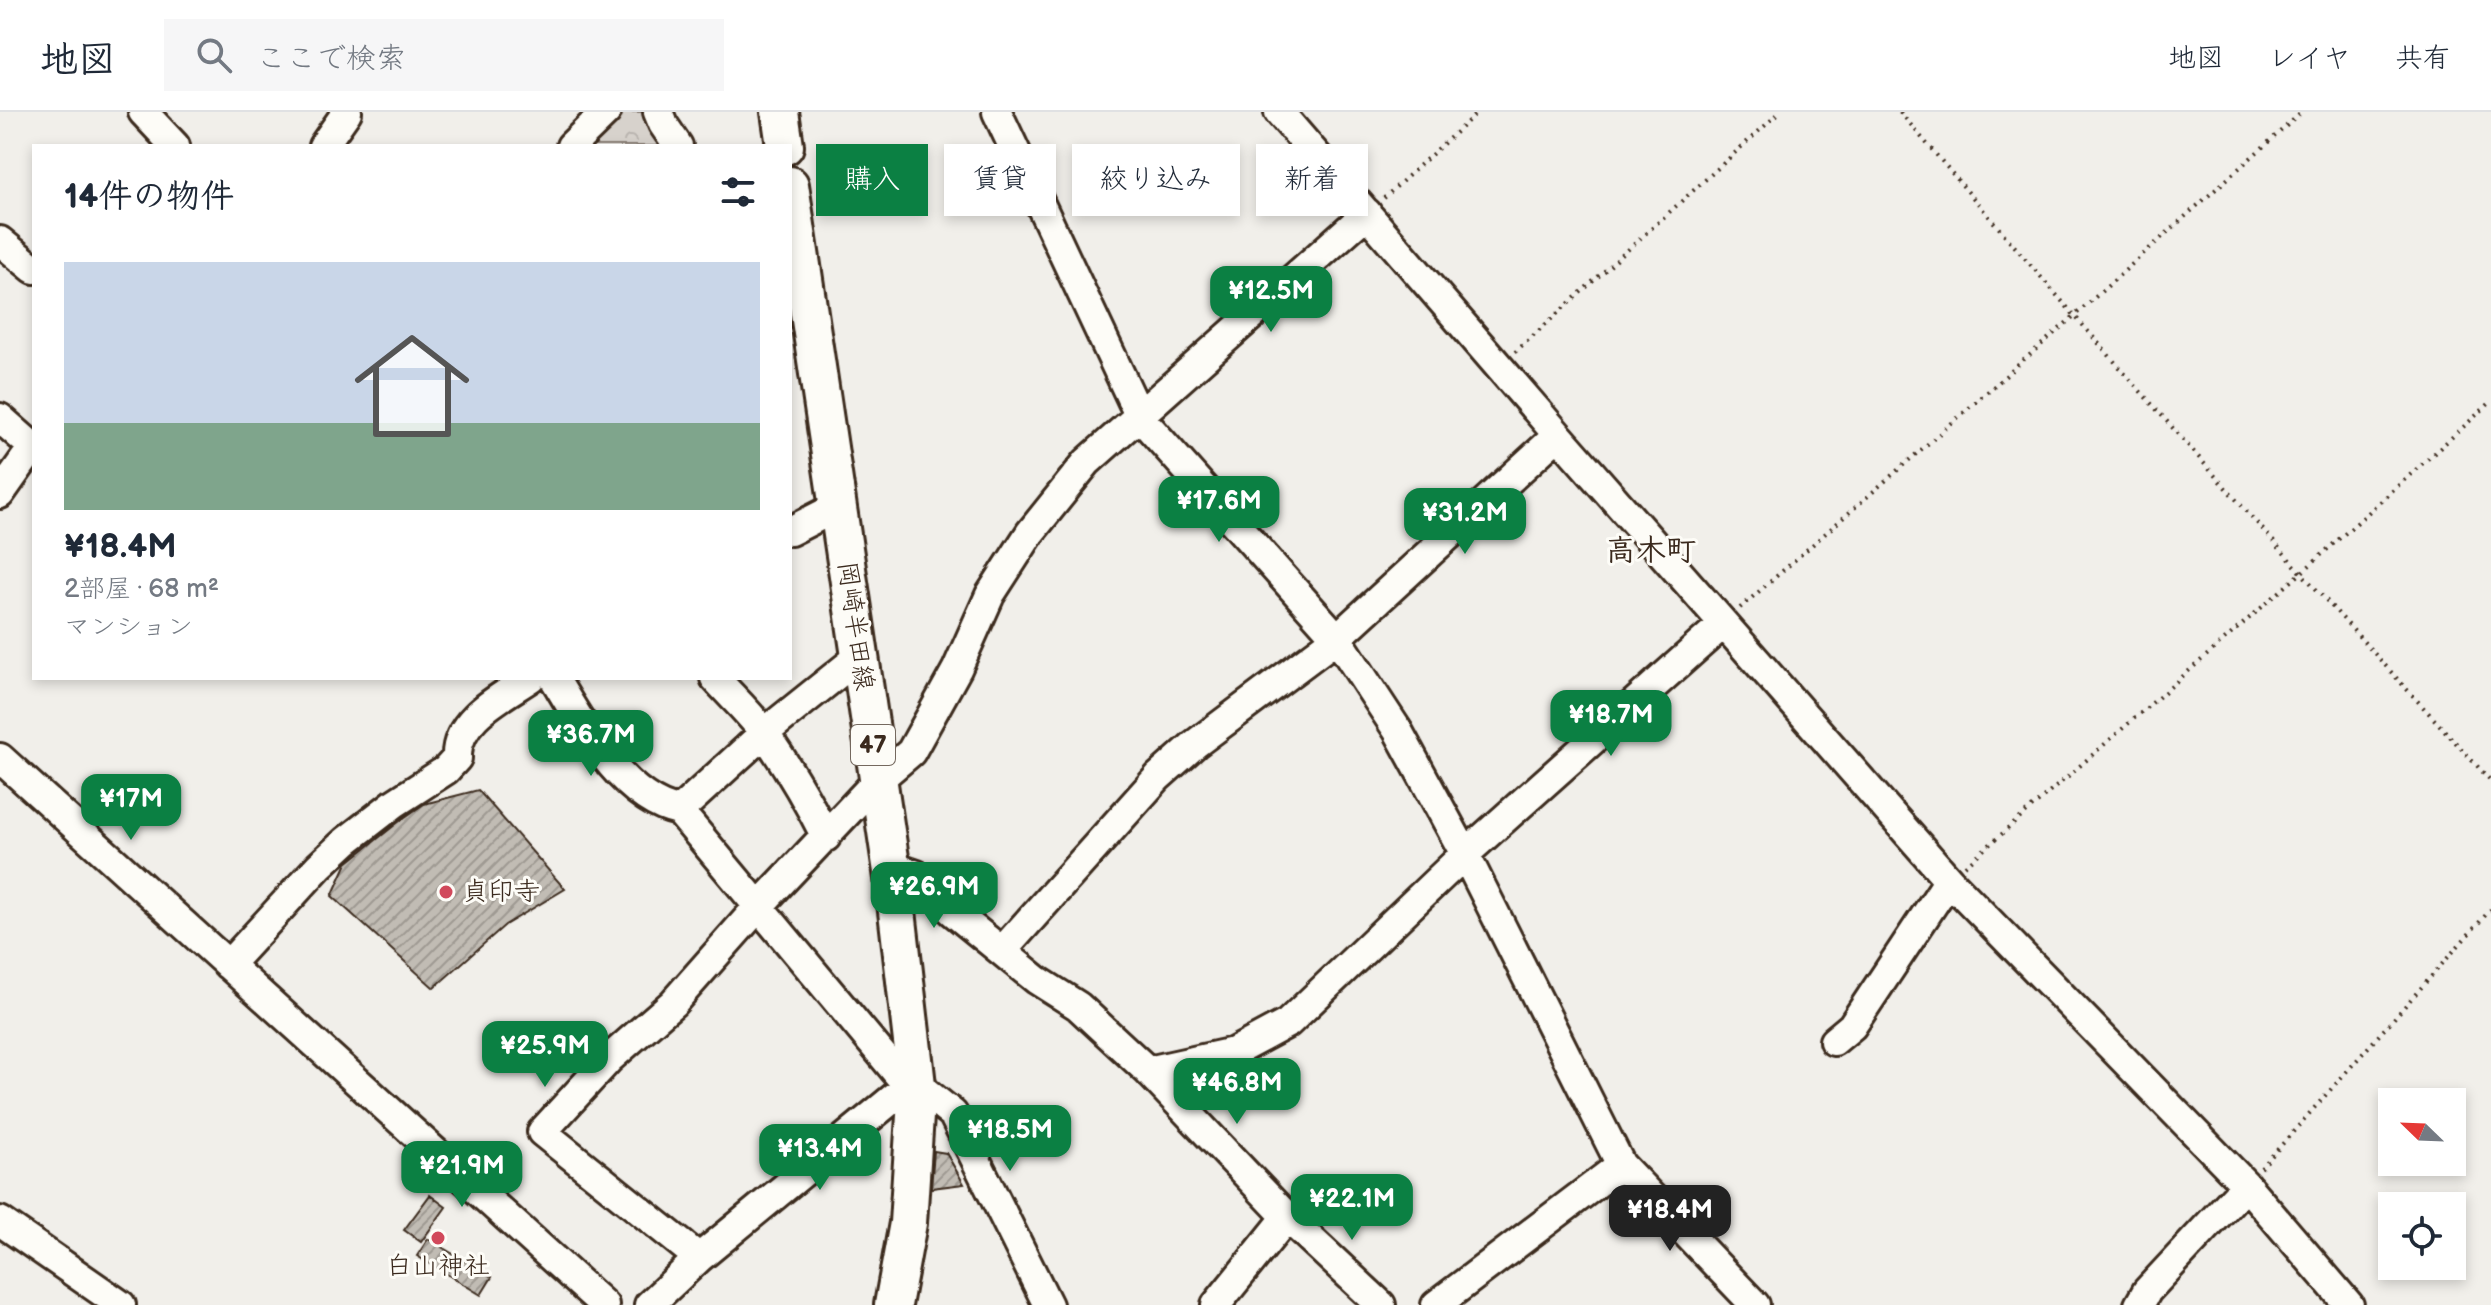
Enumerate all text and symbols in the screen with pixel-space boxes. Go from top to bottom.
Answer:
search box [164,19,724,91]
icon: search [192,33,236,77]
text: 地図 [40,38,116,83]
text: ここで検索 [256,41,406,77]
text: 地図 [2168,42,2224,75]
text: レイヤ [2268,42,2351,75]
text: 共有 [2395,42,2451,75]
chip: 購入 [816,144,928,216]
chip: 賃貸 [944,144,1056,216]
chip: 絞り込み [1072,144,1240,216]
chip: 新着 [1256,144,1368,216]
icon: filters [716,170,760,214]
text: 14件の物件 [64,176,234,217]
pin: ¥12.5M [1206,266,1336,334]
text: ¥12.5M [1228,276,1314,307]
icon: home [340,314,484,458]
pin: ¥17.6M [1154,476,1284,544]
text: ¥17.6M [1176,486,1262,517]
pin: ¥31.2M [1400,488,1530,556]
text: ¥31.2M [1422,498,1508,529]
text: ¥18.4M [64,526,176,567]
district label: 高木町 [1606,533,1696,569]
street label: 岡崎半田線 [831,559,879,693]
text: 2部屋 · 68 m² [64,574,219,605]
text: マンション [64,612,193,643]
pin: ¥18.7M [1546,690,1676,758]
text: ¥18.7M [1568,700,1654,731]
pin: ¥36.7M [526,710,656,778]
text: ¥36.7M [546,720,636,751]
road number: 47 [851,725,895,765]
pin: ¥17M [84,774,178,842]
text: ¥17M [99,784,163,815]
pin: ¥26.9M [869,862,999,930]
text: ¥26.9M [889,872,979,903]
place label: 貞印寺 [462,877,540,908]
marker: 貞印寺 [437,883,455,901]
pin: ¥25.9M [480,1021,610,1089]
text: ¥25.9M [500,1031,590,1062]
pin: ¥46.8M [1172,1058,1302,1126]
text: ¥46.8M [1192,1068,1282,1099]
north arrow [2378,1088,2466,1176]
map controls [2378,1088,2466,1280]
pin: ¥18.5M [945,1105,1075,1173]
text: ¥18.5M [967,1115,1053,1146]
pin: ¥13.4M [755,1124,885,1192]
text: ¥13.4M [777,1134,863,1165]
pin: ¥21.9M [397,1141,527,1209]
text: ¥21.9M [419,1151,505,1182]
pin: ¥22.1M [1287,1174,1417,1242]
text: ¥22.1M [1309,1184,1395,1215]
pin: ¥18.4M [1605,1185,1735,1253]
button: locate [2378,1192,2466,1280]
text: ¥18.4M [1627,1195,1713,1226]
marker: 白山神社 [429,1229,447,1247]
place label: 白山神社 [386,1251,490,1282]

